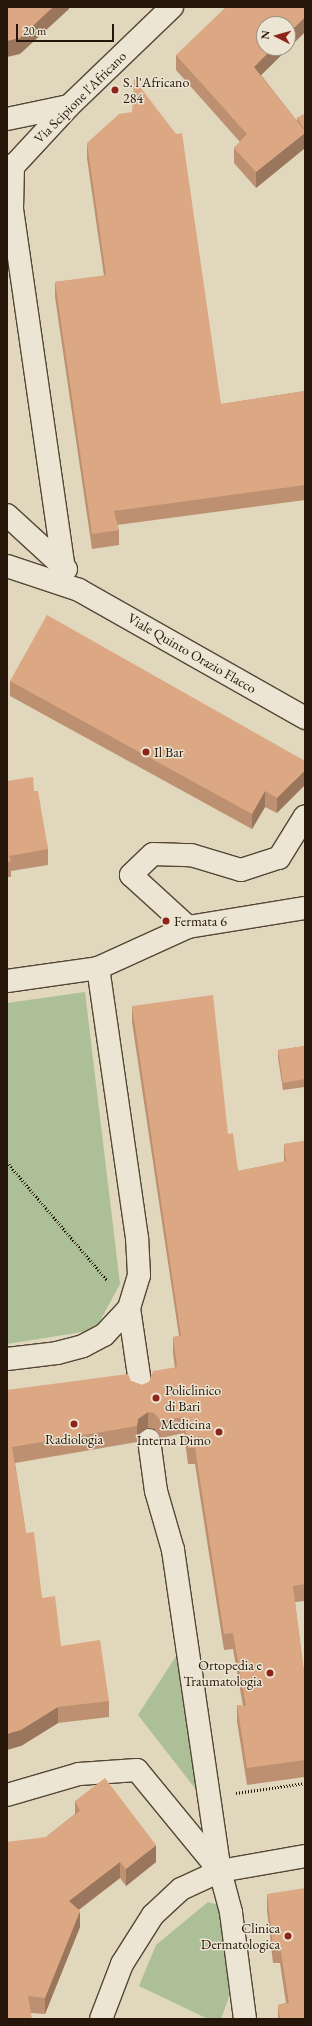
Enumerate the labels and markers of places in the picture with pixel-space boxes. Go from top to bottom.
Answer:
place label: S. l'Africano 284 [123,74,189,106]
marker: S. l'Africano 284 [110,85,120,95]
place label: Il Bar [154,744,183,760]
marker: Il Bar [141,747,151,757]
place label: Fermata 6 [174,913,227,929]
marker: Fermata 6 [161,916,171,926]
place label: Policlinico di Bari [165,1382,221,1414]
marker: Policlinico di Bari [150,1392,162,1404]
place label: Medicina Interna Dimo [137,1416,211,1448]
marker: Radiologia [69,1419,79,1429]
marker: Medicina Interna Dimo [214,1427,224,1437]
place label: Radiologia [45,1431,103,1447]
place label: Ortopedia e Traumatologia [183,1657,262,1690]
marker: Ortopedia e Traumatologia [265,1668,275,1678]
place label: Clinica Dermatologica [201,1920,280,1952]
marker: Clinica Dermatologica [283,1931,293,1941]

